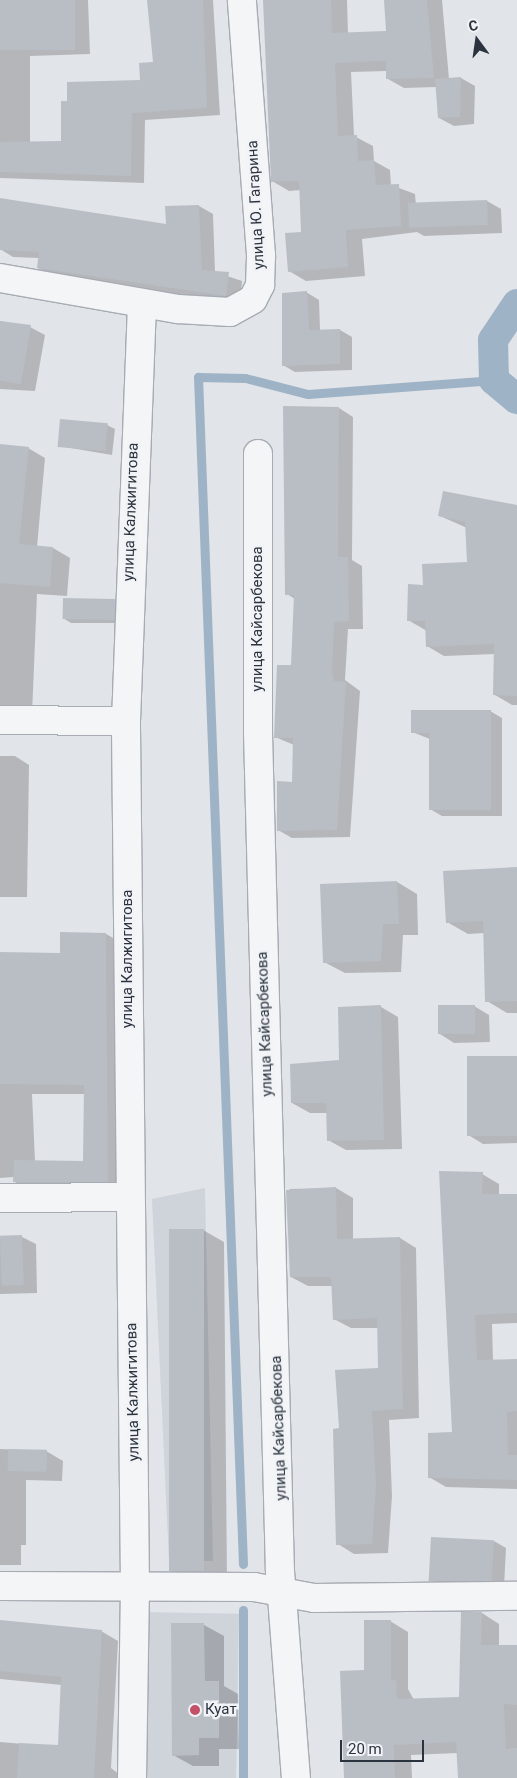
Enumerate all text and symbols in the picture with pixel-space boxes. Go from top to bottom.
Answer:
north arrow [452,15,502,65]
text: С [467,17,480,34]
street label: улица Ю. Гагарина [244,140,268,270]
street label: улица Калжигитова [120,442,142,582]
street label: улица Кайсарбекова [249,546,267,692]
street label: улица Калжигитова [119,890,137,1028]
street label: улица Кайсарбекова [253,951,277,1097]
street label: улица Калжигитова [123,1323,143,1461]
street label: улица Кайсарбекова [267,1355,291,1501]
place label: Куат [205,1701,237,1719]
marker: Куат [189,1704,201,1716]
scale bar [342,1730,426,1762]
text: 20 m [348,1740,382,1758]

